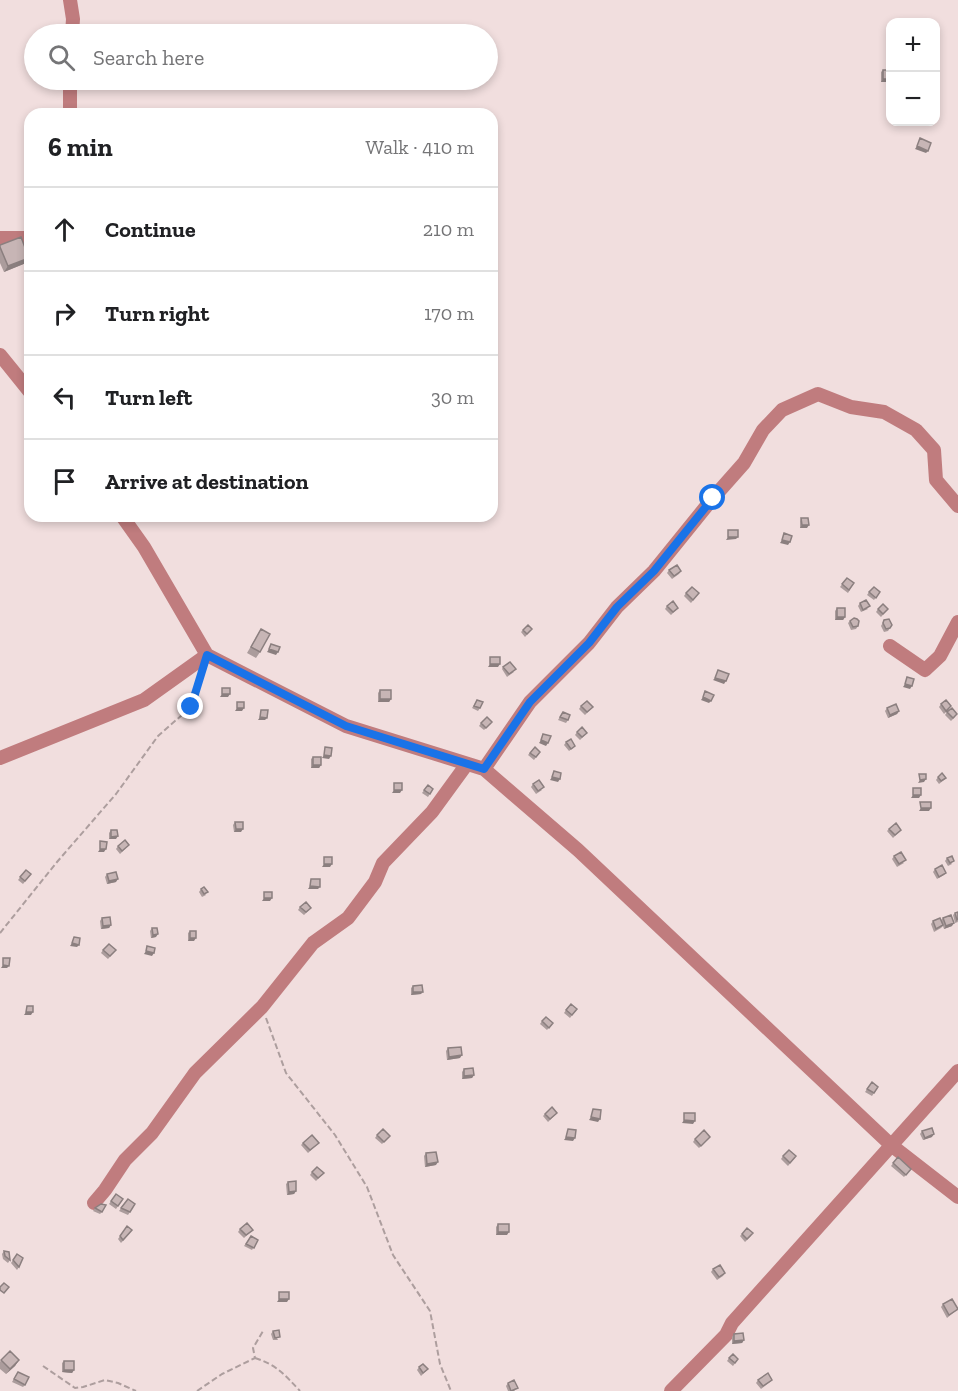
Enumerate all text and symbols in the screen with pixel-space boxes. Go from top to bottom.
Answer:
map controls [886,18,940,126]
button: + [886,18,940,72]
search box [24,24,498,90]
icon: search [45,41,78,74]
text: Search here [93,44,204,71]
button: − [886,72,940,126]
text: 6 min [48,131,113,163]
text: Walk · 410 m [366,135,474,159]
icon: ahead [48,213,81,246]
text: Continue [105,216,196,243]
text: 210 m [423,217,474,241]
icon: right [48,297,81,330]
text: Turn right [105,300,209,327]
text: 170 m [424,301,474,325]
icon: left [48,381,81,414]
text: Turn left [105,384,192,411]
text: 30 m [431,385,474,409]
icon: arrive [48,465,81,498]
text: Arrive at destination [105,468,308,495]
route start [699,484,725,510]
route end [177,693,203,719]

